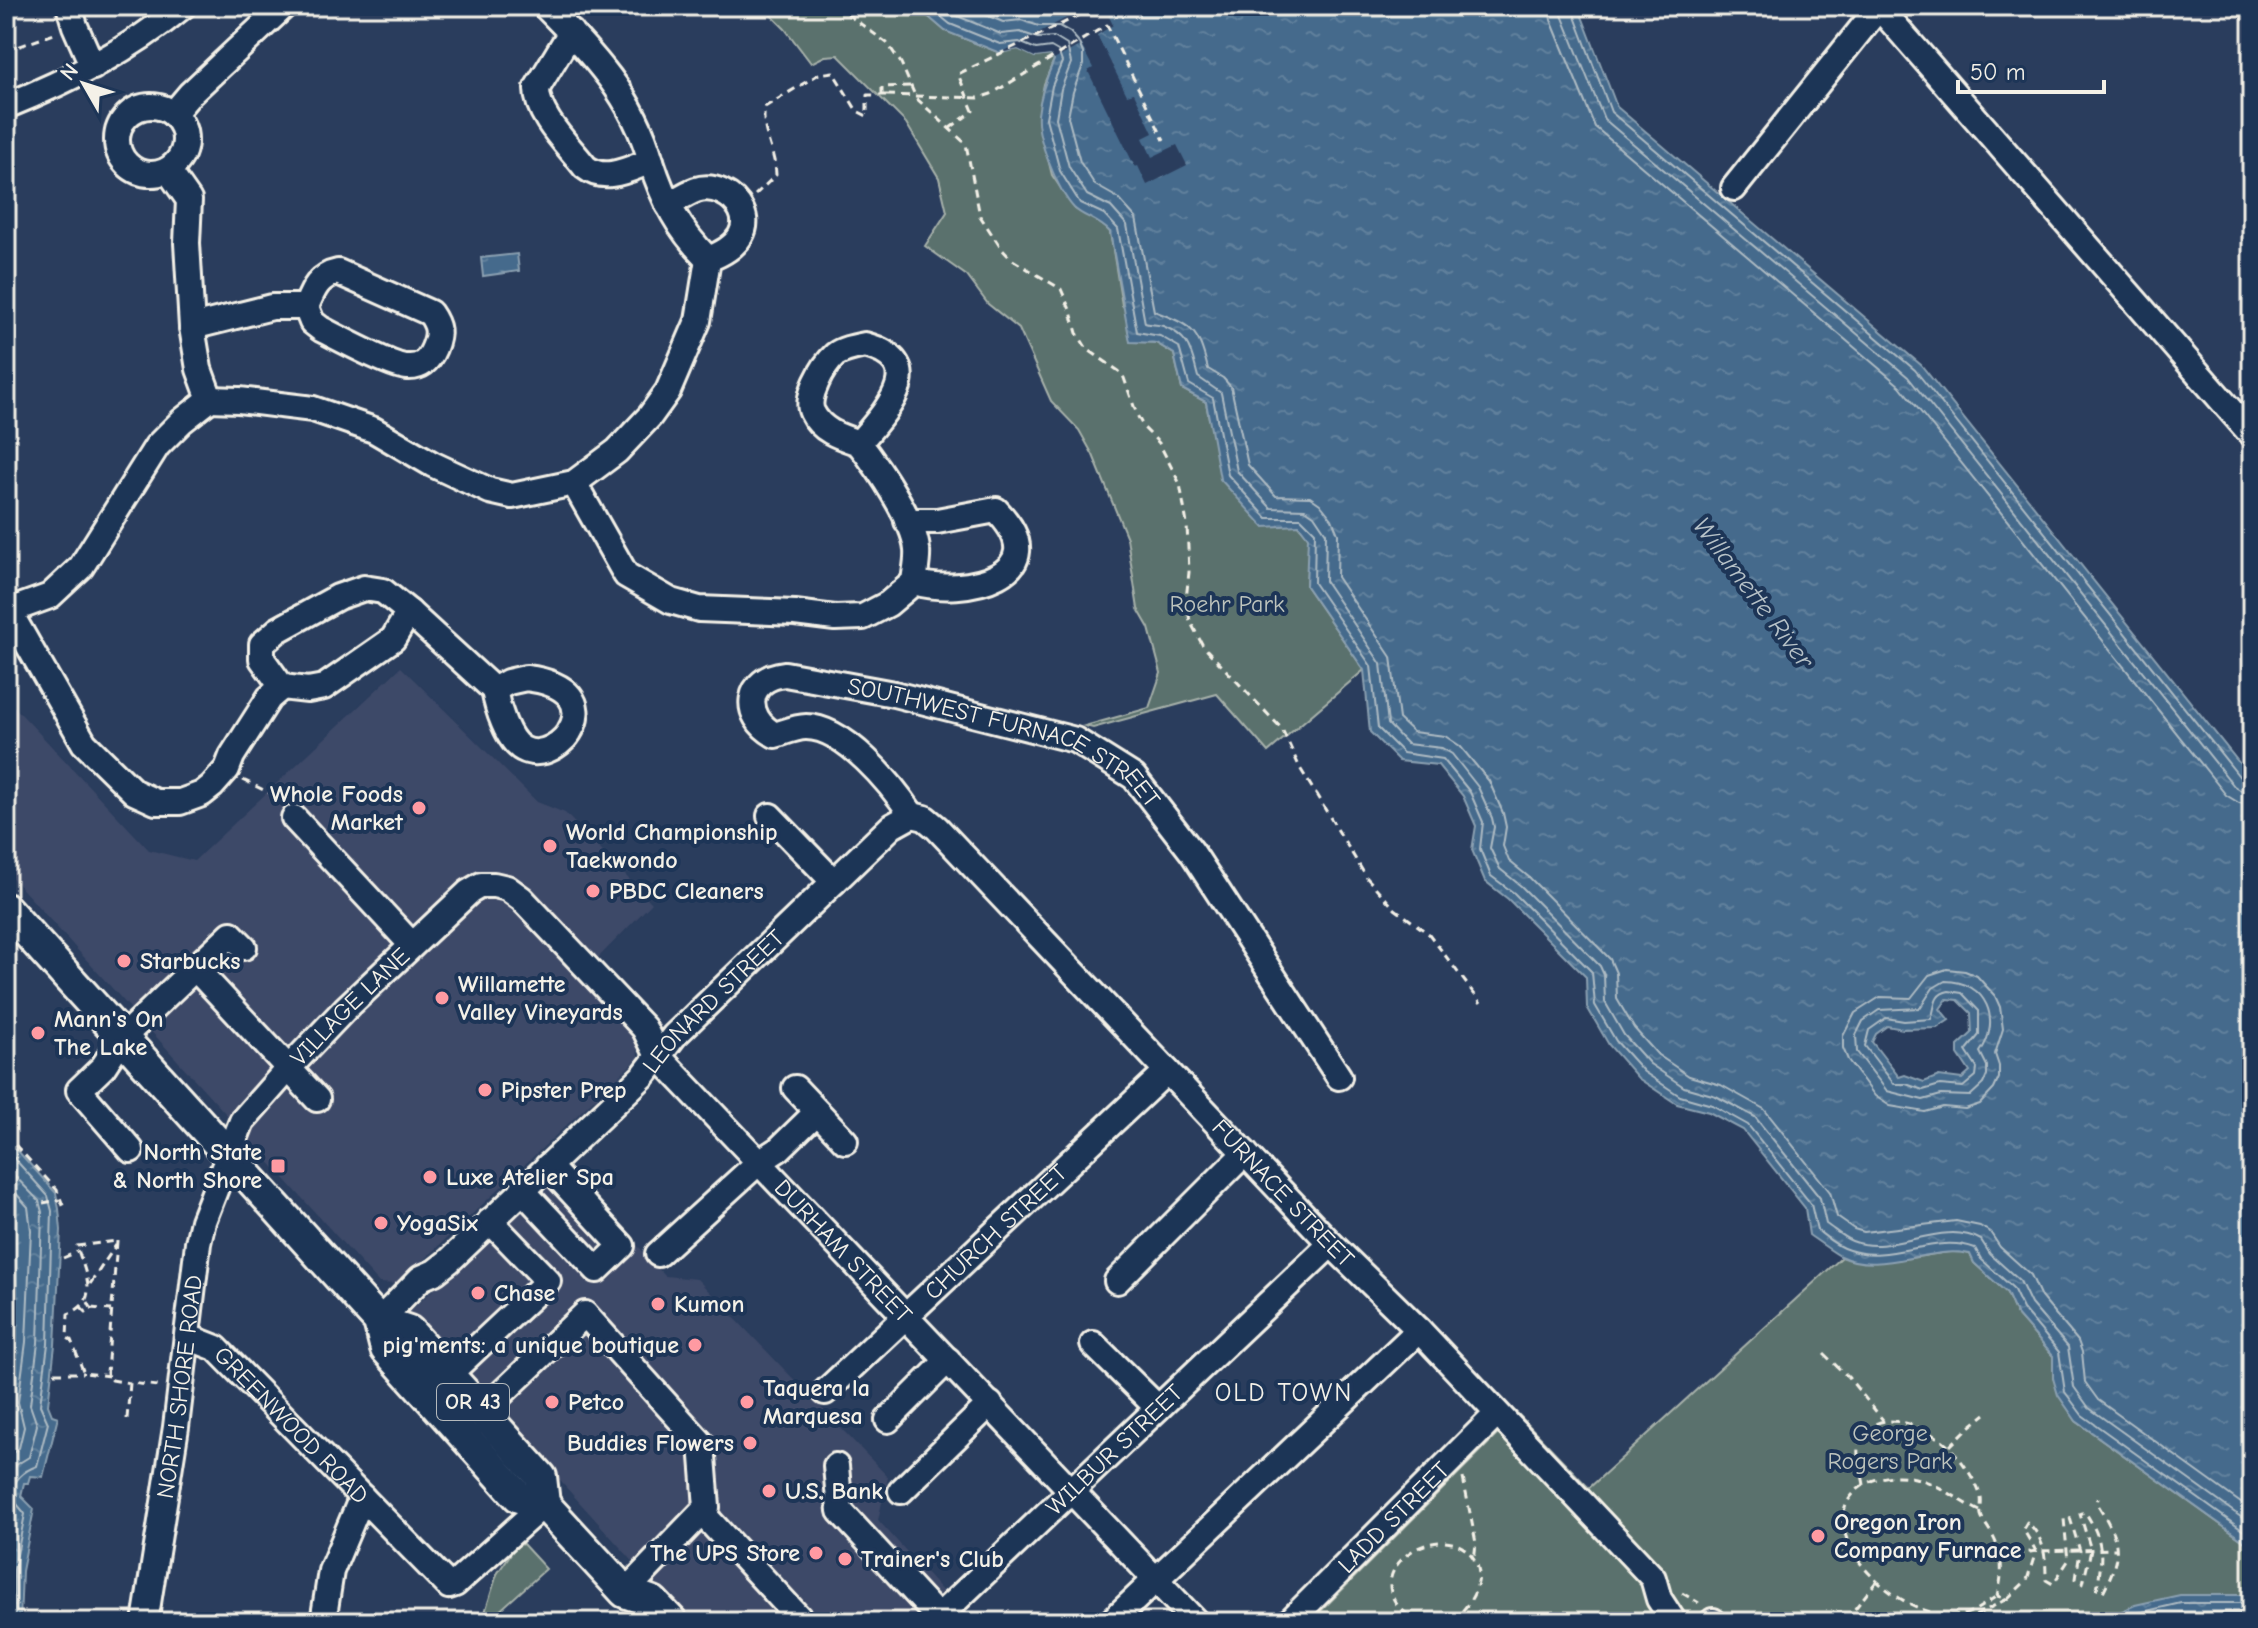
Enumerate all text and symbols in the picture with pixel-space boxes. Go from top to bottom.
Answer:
north arrow [44,44,124,124]
scale bar [1958,44,2104,94]
text: N [55,58,84,86]
text: 50 m [1970,58,2026,86]
water label: Willamette River [1686,512,1821,676]
park label: Roehr Park [1169,590,1285,618]
street label: SOUTHWEST FURNACE STREET [845,672,1166,813]
place label: Whole Foods Market [270,780,404,836]
marker: Whole Foods Market [410,799,428,817]
place label: World Championship Taekwondo [566,818,778,874]
marker: World Championship Taekwondo [541,837,559,855]
place label: PBDC Cleaners [609,877,764,905]
marker: PBDC Cleaners [584,882,602,900]
street label: LEONARD STREET [637,923,790,1079]
street label: VILLAGE LANE [285,942,415,1071]
place label: Starbucks [140,947,240,975]
marker: Starbucks [115,952,133,970]
place label: Willamette Valley Vineyards [458,970,623,1026]
marker: Willamette Valley Vineyards [433,989,451,1007]
place label: Mann's On The Lake [54,1005,164,1061]
marker: Mann's On The Lake [29,1024,47,1042]
place label: Pipster Prep [501,1076,627,1104]
marker: Pipster Prep [476,1081,494,1099]
street label: FURNACE STREET [1206,1113,1360,1273]
place label: North State & North Shore [113,1138,262,1194]
marker: North State & North Shore [269,1157,287,1175]
street label: CHURCH STREET [919,1158,1073,1305]
place label: Luxe Atelier Spa [446,1163,614,1191]
marker: Luxe Atelier Spa [421,1168,439,1186]
street label: DURHAM STREET [769,1174,918,1329]
place label: YogaSix [397,1209,478,1237]
marker: YogaSix [372,1214,390,1232]
street label: NORTH SHORE ROAD [151,1273,208,1500]
place label: Chase [494,1279,555,1307]
marker: Chase [469,1284,487,1302]
place label: Kumon [674,1290,745,1318]
marker: Kumon [649,1295,667,1313]
place label: pig'ments: a unique boutique [382,1331,679,1359]
marker: pig'ments: a unique boutique [686,1336,704,1354]
street label: GREENWOOD ROAD [208,1341,375,1510]
place label: Taquera la Marquesa [763,1374,870,1430]
street label: WILBUR STREET [1040,1378,1189,1521]
district label: OLD TOWN [1215,1378,1353,1408]
road number: OR 43 [437,1384,509,1420]
place label: Petco [568,1388,624,1416]
marker: Petco [543,1393,561,1411]
marker: Taquera la Marquesa [738,1393,756,1411]
park label: George Rogers Park [1828,1419,1953,1475]
place label: Buddies Flowers [567,1429,734,1457]
marker: Buddies Flowers [741,1434,759,1452]
street label: LADD STREET [1332,1456,1455,1579]
place label: U.S. Bank [785,1477,883,1505]
marker: U.S. Bank [760,1482,778,1500]
place label: Oregon Iron Company Furnace [1834,1508,2022,1564]
marker: Oregon Iron Company Furnace [1809,1527,1827,1545]
place label: The UPS Store [650,1539,800,1567]
marker: The UPS Store [807,1544,825,1562]
place label: Trainer's Club [861,1545,1004,1573]
marker: Trainer's Club [836,1550,854,1568]

